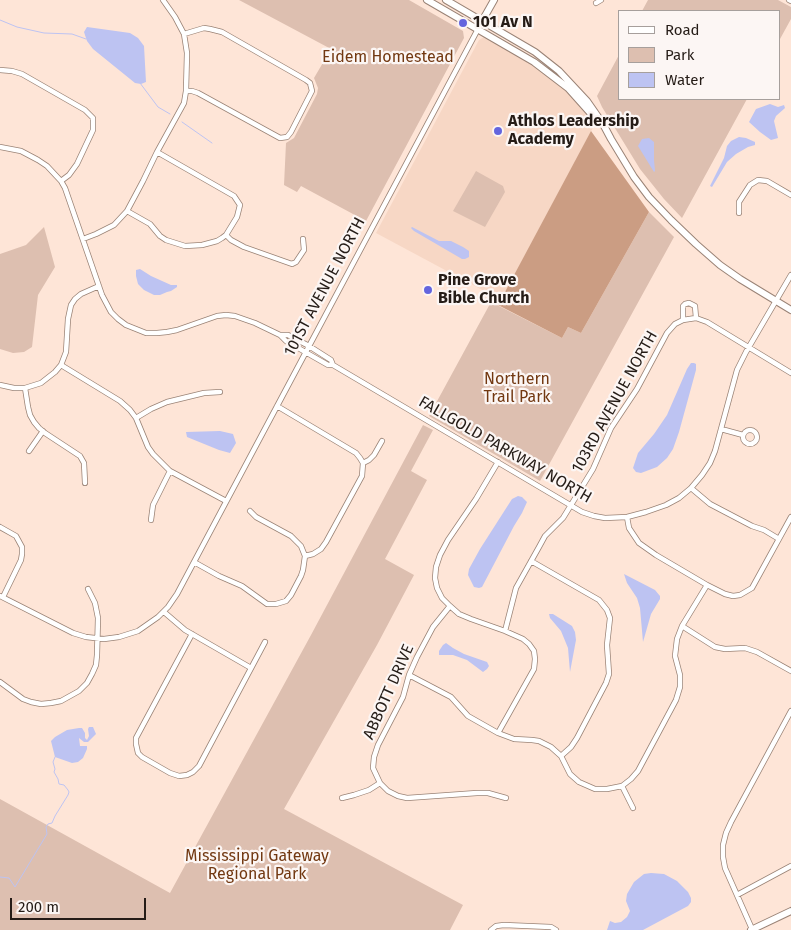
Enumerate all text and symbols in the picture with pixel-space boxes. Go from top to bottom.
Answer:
legend [618,10,781,100]
place label: 101 Av N [473,13,533,33]
marker: 101 Av N [457,17,469,29]
text: Road [665,21,700,39]
text: Park [665,46,695,64]
park label: Eidem Homestead [322,48,454,68]
text: Water [665,71,704,89]
place label: Athlos Leadership Academy [508,112,639,150]
marker: Athlos Leadership Academy [492,125,504,137]
street label: 101ST AVENUE NORTH [280,214,370,360]
place label: Pine Grove Bible Church [438,271,529,309]
marker: Pine Grove Bible Church [422,284,434,296]
street label: 103RD AVENUE NORTH [568,328,662,476]
park label: Northern Trail Park [483,370,551,408]
street label: FALLGOLD PARKWAY NORTH [415,392,595,508]
street label: ABBOTT DRIVE [359,641,419,743]
park label: Mississippi Gateway Regional Park [185,847,329,885]
scale bar [12,888,149,920]
text: 200 m [18,898,59,916]

